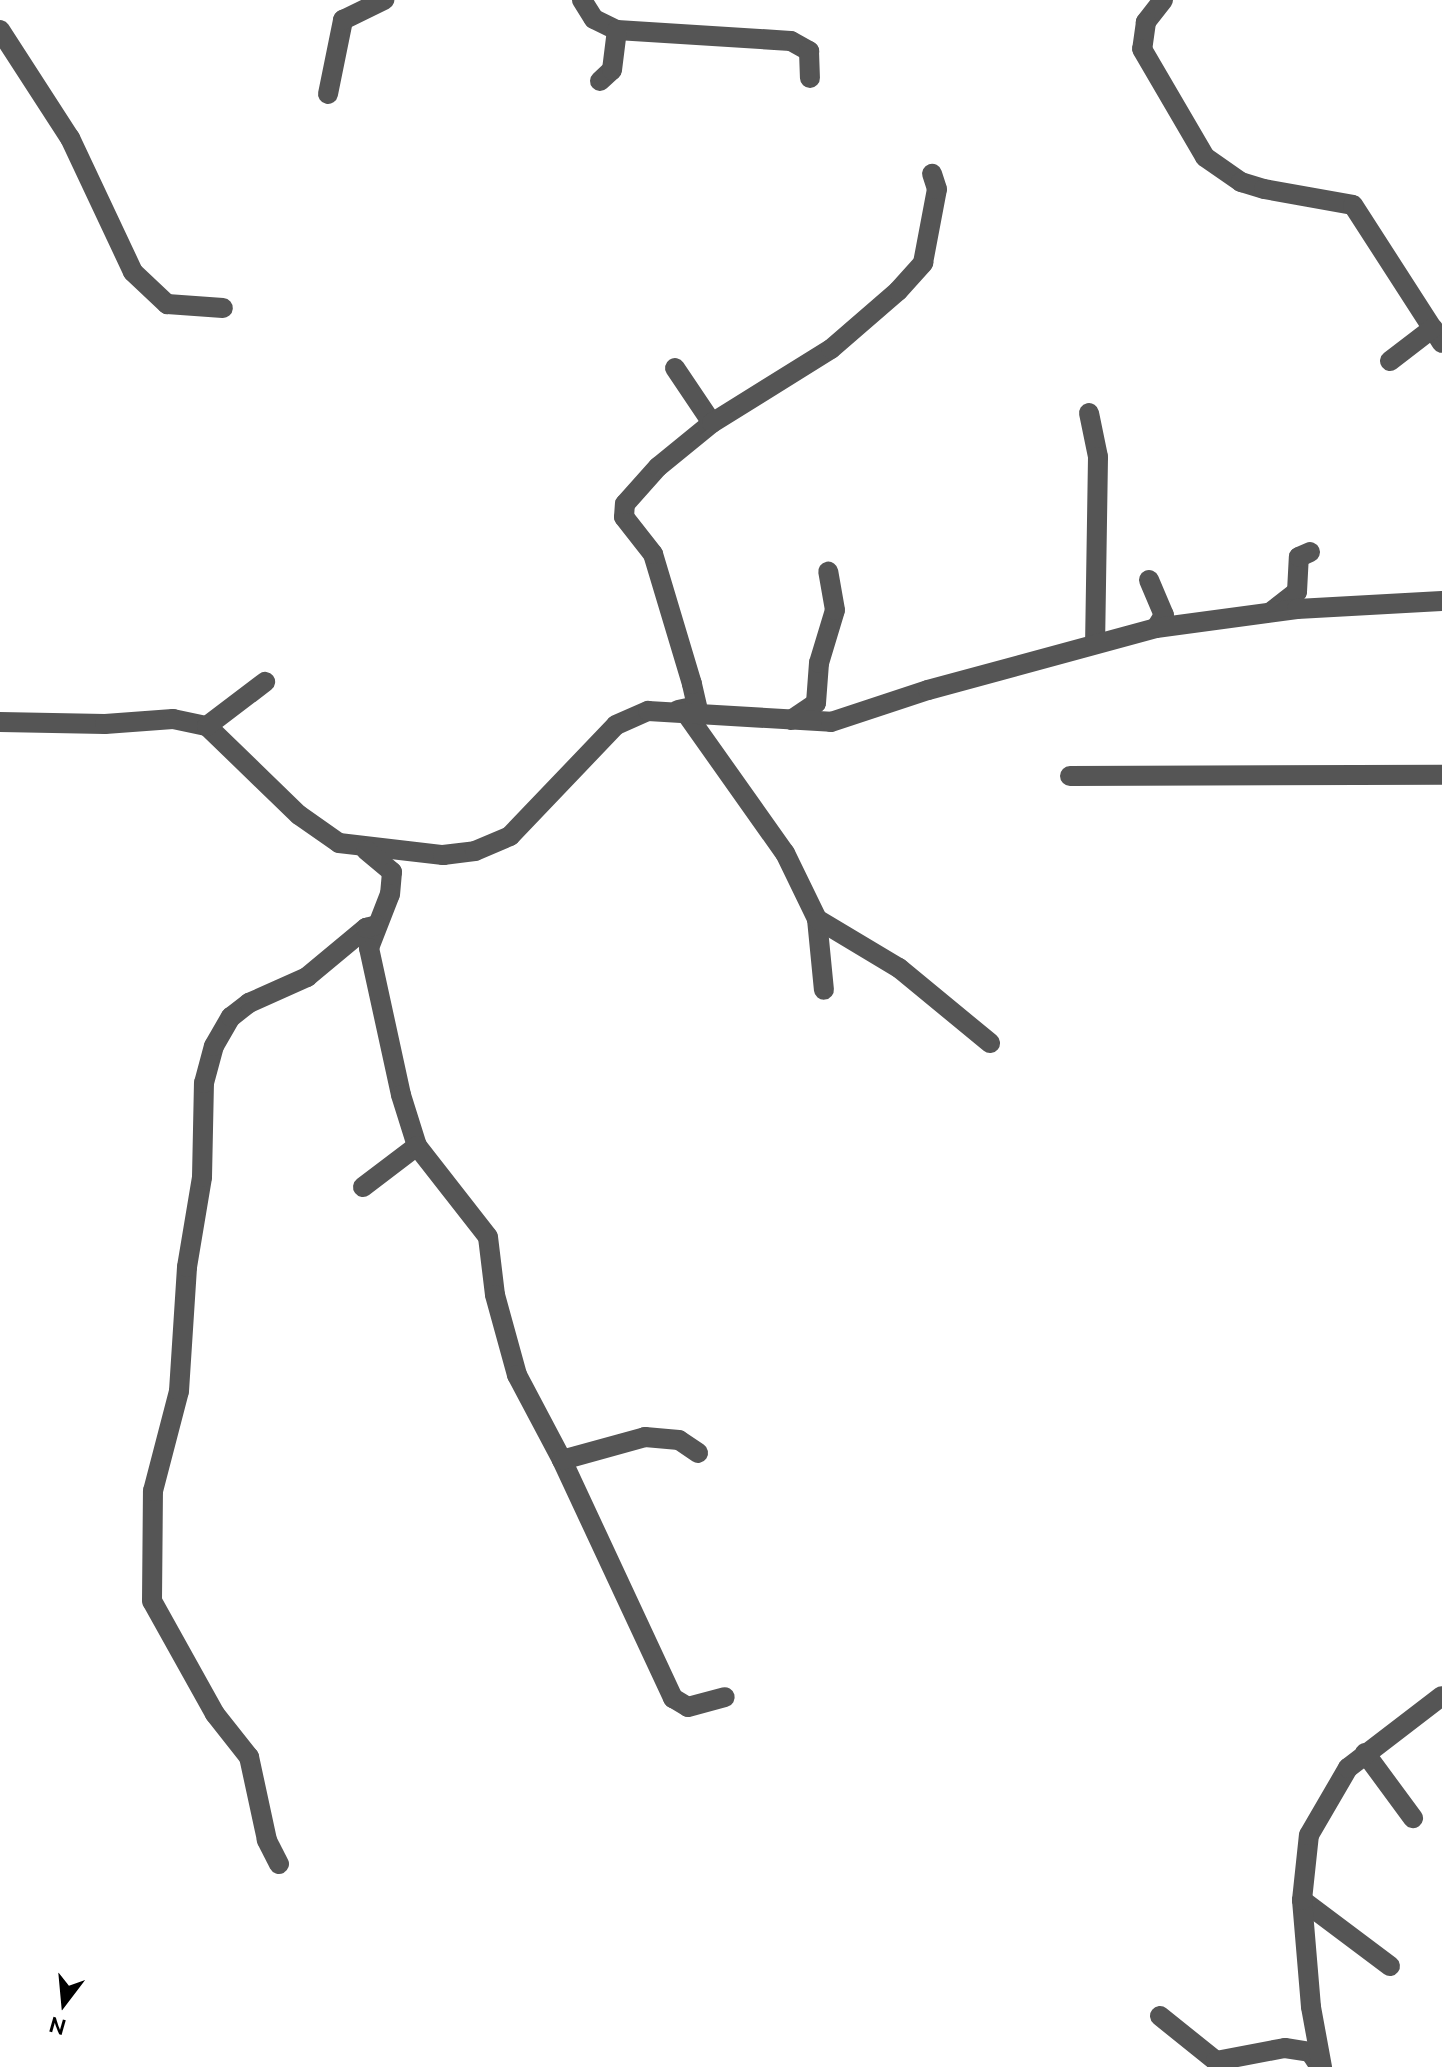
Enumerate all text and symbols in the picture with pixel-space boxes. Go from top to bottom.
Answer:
north arrow [24,1963,104,2043]
text: N [46,2012,69,2041]

